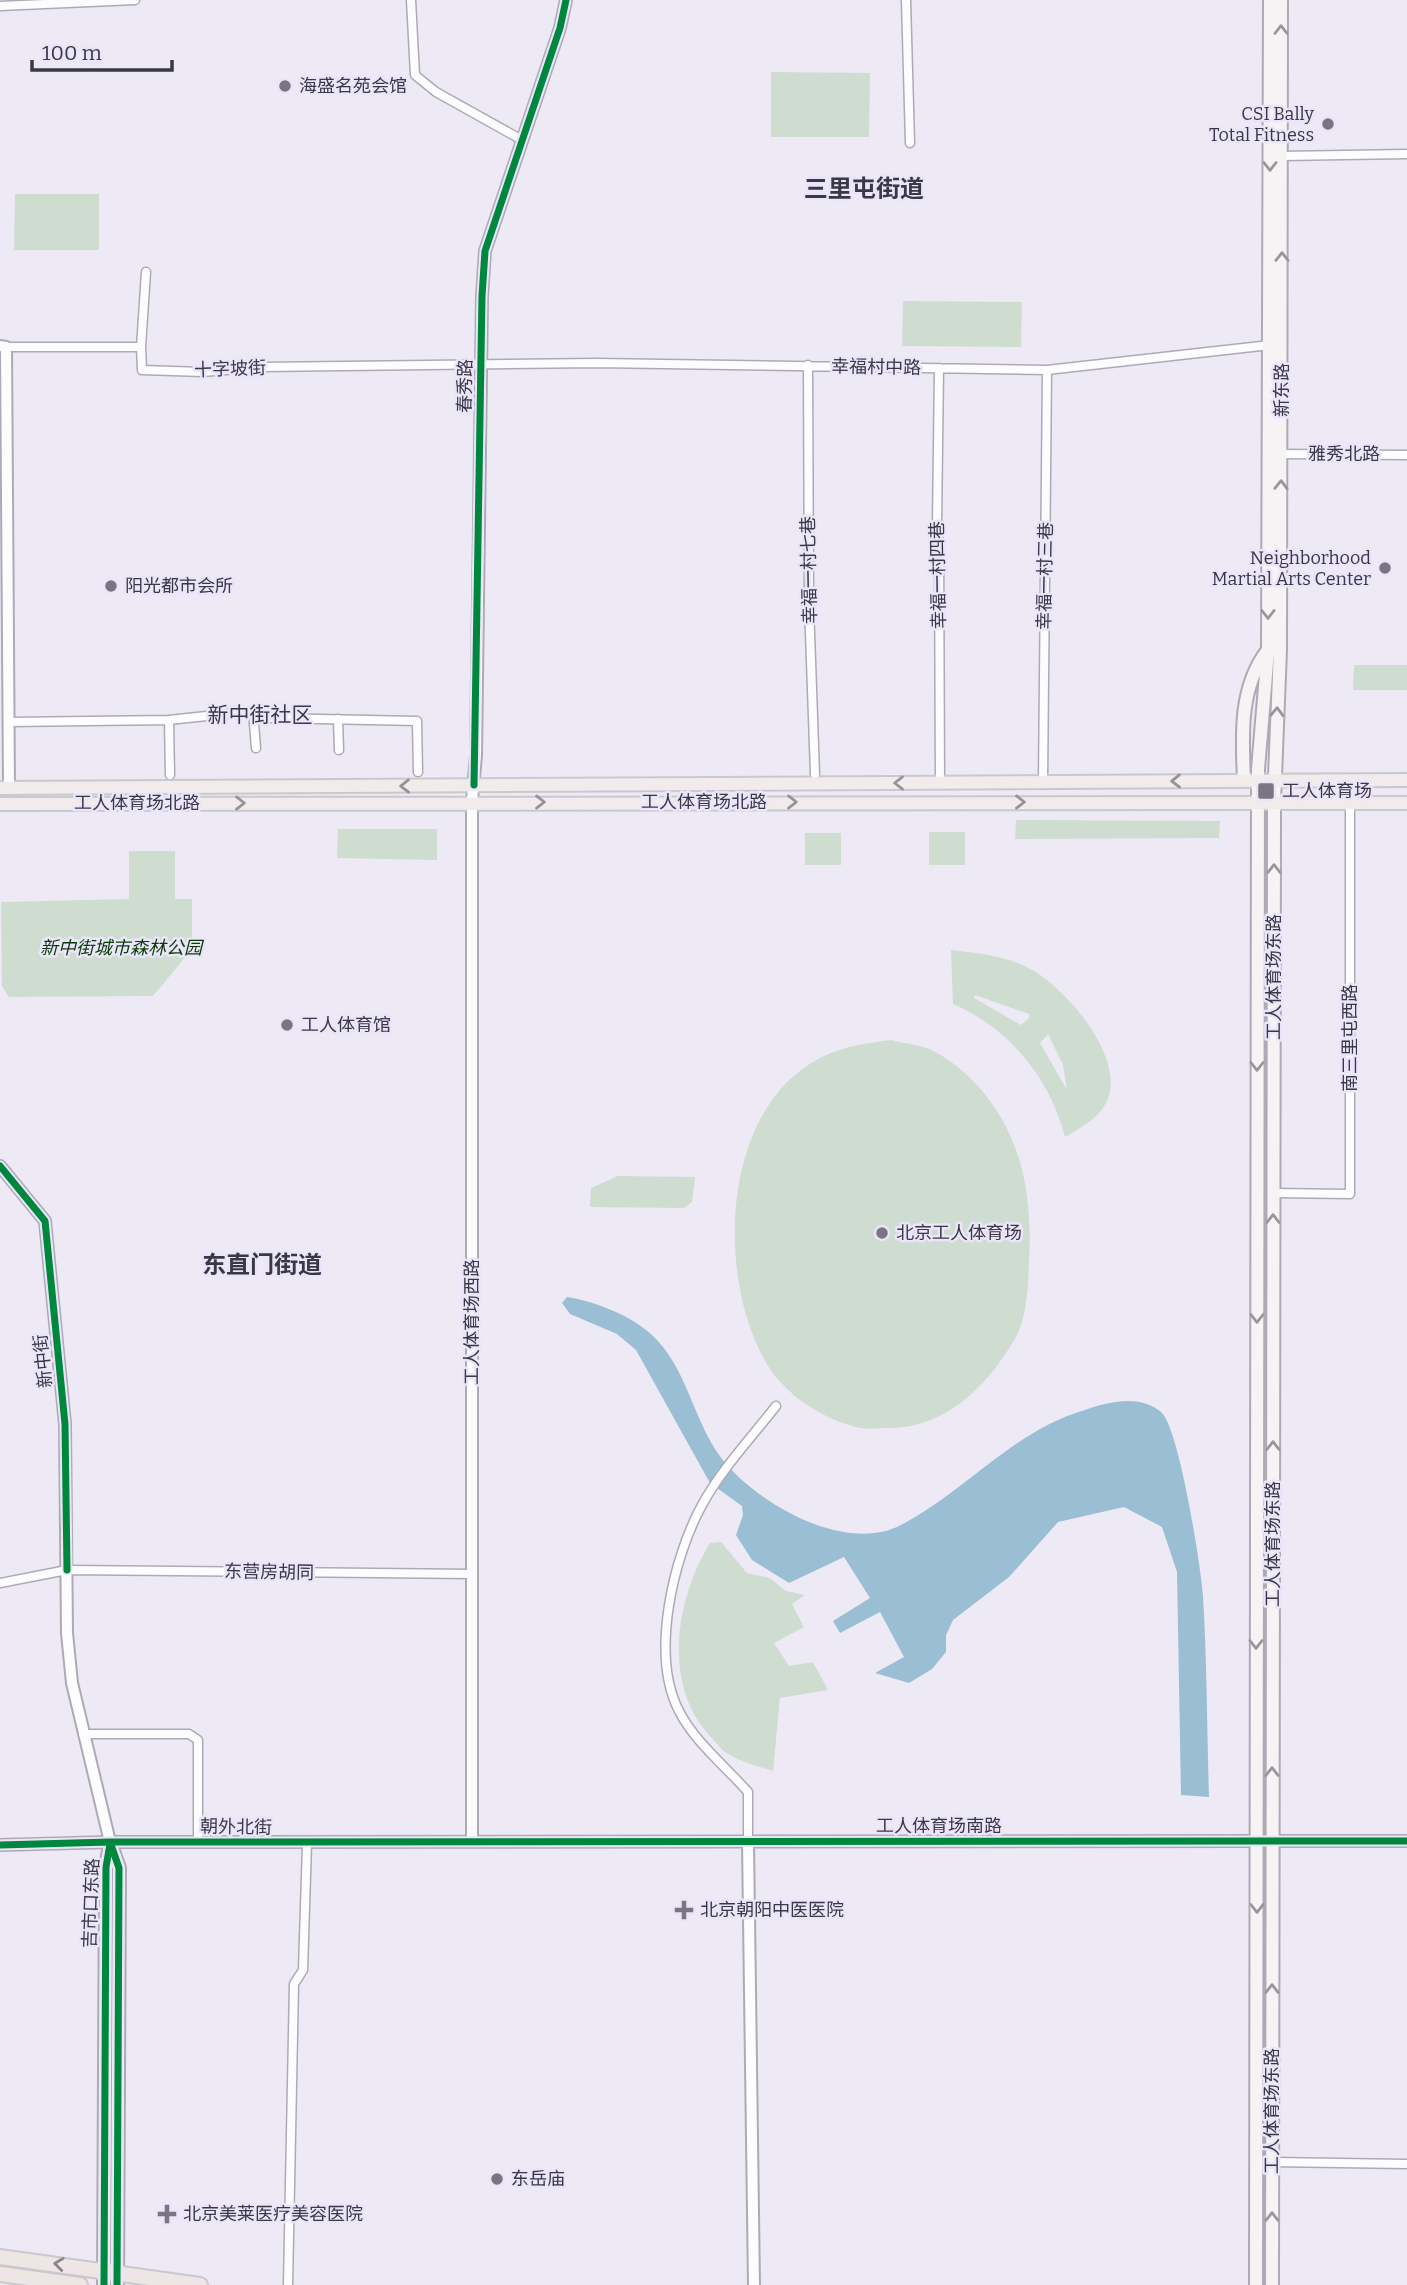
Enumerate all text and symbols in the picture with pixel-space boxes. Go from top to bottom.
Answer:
one-way arrow [1273,24,1289,34]
scale bar [32,28,172,72]
text: 100 m [42,40,102,66]
place label: 海盛名苑会馆 [299,75,407,97]
marker: 海盛名苑会馆 [277,78,293,94]
place label: CSI Bally Total Fitness [1209,103,1314,146]
marker: CSI Bally Total Fitness [1320,116,1336,132]
one-way arrow [1262,161,1278,172]
district label: 三里屯街道 [804,175,924,203]
one-way arrow [1274,251,1290,262]
street label: 幸福村中路 [831,355,921,379]
street label: 十字坡街 [194,357,266,381]
street label: 春秀路 [454,359,476,413]
street label: 新东路 [1271,363,1293,417]
street label: 雅秀北路 [1308,443,1380,465]
one-way arrow [1274,479,1289,490]
street label: 幸福一村七巷 [797,516,821,624]
street label: 幸福一村四巷 [926,521,950,629]
street label: 幸福一村三巷 [1033,522,1057,630]
place label: Neighborhood Martial Arts Center [1212,547,1371,590]
marker: Neighborhood Martial Arts Center [1377,560,1393,576]
place label: 阳光都市会所 [125,575,233,597]
marker: 阳光都市会所 [103,578,119,594]
one-way arrow [1260,609,1276,620]
district label: 新中街社区 [208,702,313,728]
one-way arrow [1269,706,1285,717]
one-way arrow [1170,773,1180,789]
one-way arrow [893,775,904,791]
one-way arrow [400,779,411,794]
place label: 工人体育场 [1282,780,1372,802]
marker: 工人体育场 [1256,781,1276,801]
street label: 工人体育场北路 [641,791,767,813]
street label: 工人体育场北路 [74,792,200,814]
one-way arrow [536,794,546,810]
one-way arrow [788,794,798,810]
one-way arrow [1015,794,1026,810]
one-way arrow [235,795,245,811]
one-way arrow [1266,863,1282,874]
street label: 工人体育场东路 [1263,914,1285,1040]
park label: 新中街城市森林公园 [40,937,205,959]
street label: 南三里屯西路 [1339,984,1361,1092]
place label: 工人体育馆 [301,1014,391,1036]
marker: 工人体育馆 [279,1017,295,1033]
one-way arrow [1249,1062,1265,1072]
one-way arrow [1265,1213,1281,1224]
place label: 北京工人体育场 [896,1222,1022,1244]
marker: 北京工人体育场 [874,1225,890,1241]
district label: 东直门街道 [202,1251,322,1279]
street label: 工人体育场西路 [461,1259,483,1385]
one-way arrow [1249,1314,1265,1324]
street label: 新中街 [29,1333,57,1389]
one-way arrow [1265,1441,1281,1451]
street label: 工人体育场东路 [1262,1481,1284,1607]
street label: 东营房胡同 [224,1560,314,1584]
one-way arrow [1248,1639,1264,1650]
one-way arrow [1264,1766,1280,1777]
street label: 朝外北街 [200,1815,272,1839]
street label: 工人体育场南路 [876,1815,1002,1837]
street label: 吉市口东路 [78,1858,104,1948]
place label: 北京朝阳中医医院 [700,1899,844,1921]
marker: 北京朝阳中医医院 [674,1900,694,1920]
one-way arrow [1249,1904,1265,1914]
one-way arrow [1264,1984,1280,1994]
street label: 工人体育场东路 [1261,2048,1283,2174]
place label: 东岳庙 [511,2168,565,2190]
marker: 东岳庙 [489,2171,505,2187]
place label: 北京美莱医疗美容医院 [183,2203,363,2225]
marker: 北京美莱医疗美容医院 [157,2204,177,2224]
one-way arrow [1264,2211,1280,2222]
one-way arrow [53,2256,65,2271]

